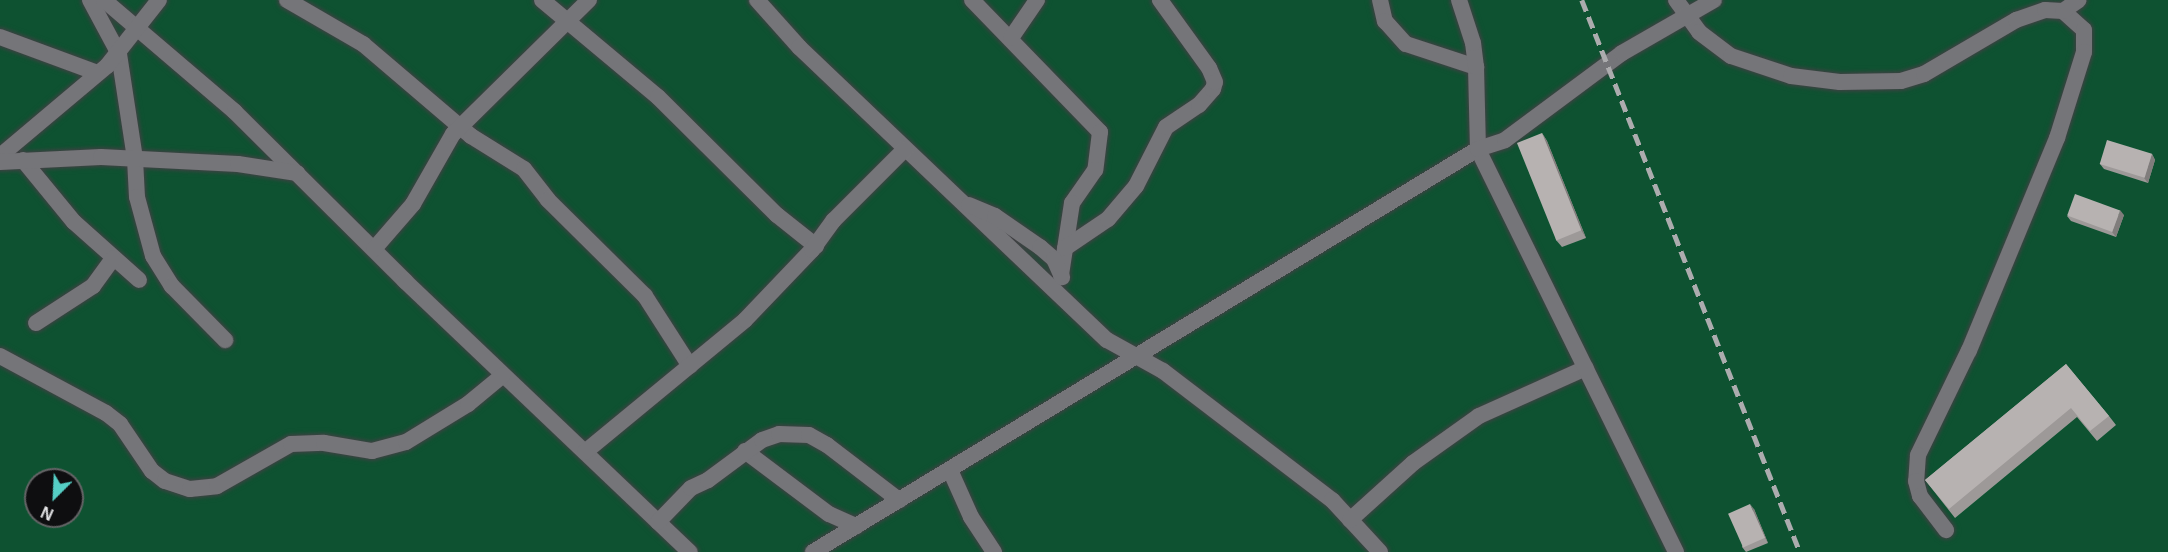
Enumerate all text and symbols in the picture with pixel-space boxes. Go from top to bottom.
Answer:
north arrow [24,468,84,528]
text: N [39,503,56,523]

